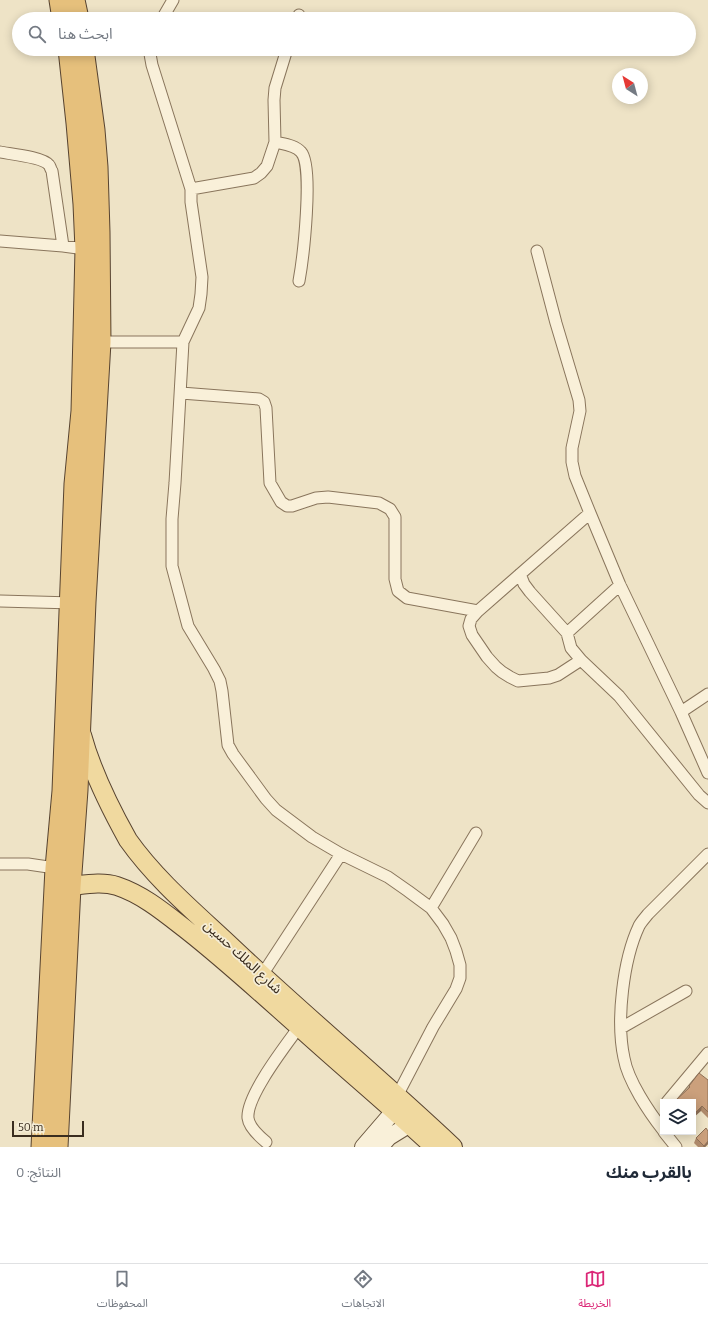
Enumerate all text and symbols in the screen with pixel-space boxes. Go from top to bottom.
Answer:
search box [12,12,696,56]
icon: search [26,23,48,45]
text: ابحث هنا [58,25,113,43]
north arrow [612,68,648,104]
street label: شارع الملك حسين [199,916,286,999]
map controls [660,1099,696,1135]
button: layers [660,1099,696,1135]
scale bar [12,1119,84,1138]
text: 50 m [18,1121,44,1134]
text: بالقرب منك [606,1162,692,1183]
text: النتائج: 0 [16,1165,61,1180]
tab: المحفوظات [97,1268,148,1315]
tab: الاتجاهات [342,1268,385,1315]
tab: الخريطة [578,1268,611,1315]

